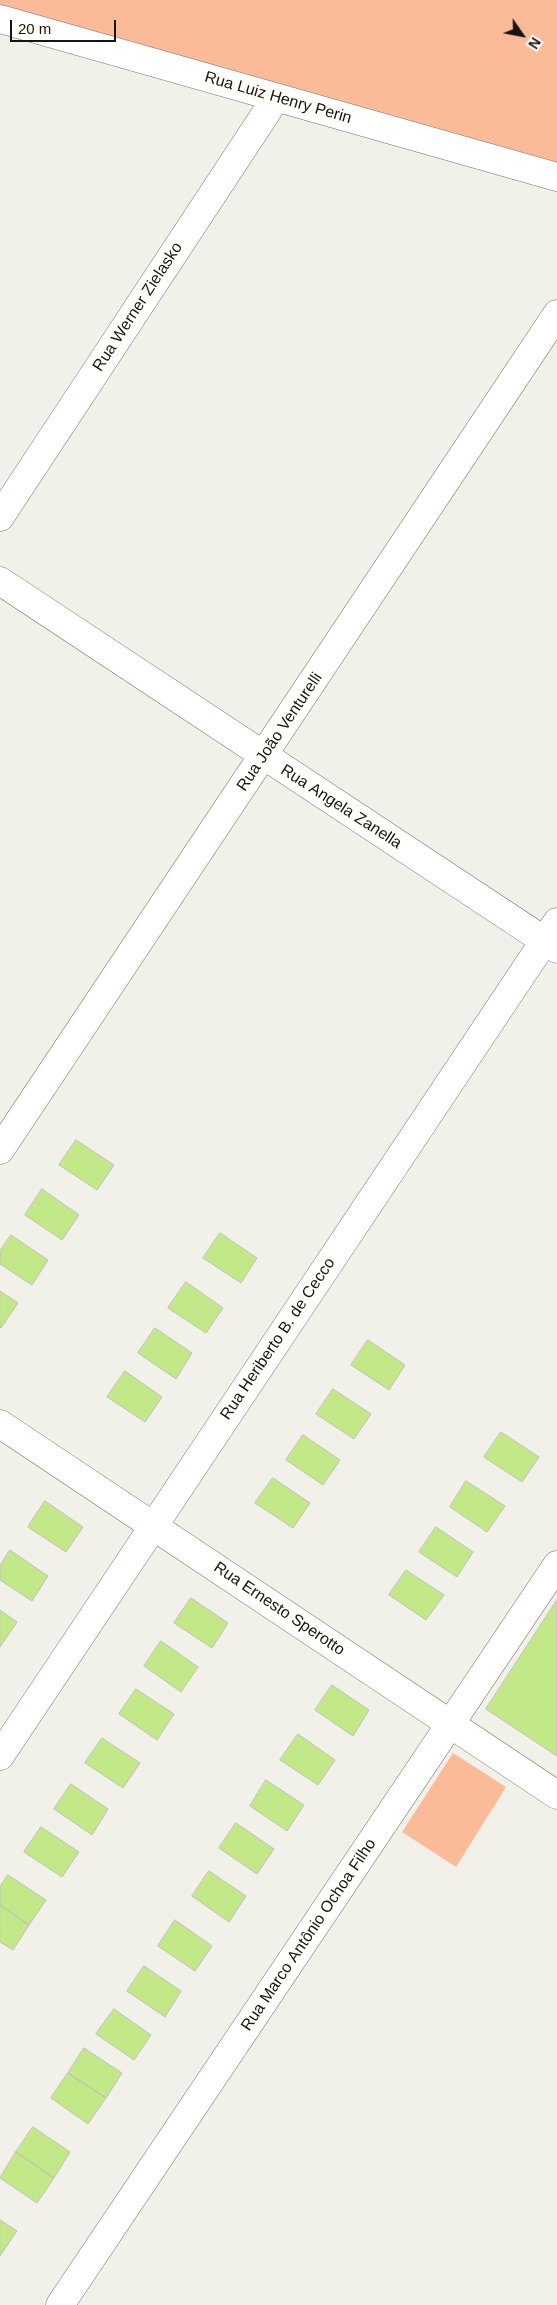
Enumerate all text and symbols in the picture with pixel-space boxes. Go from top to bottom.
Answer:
scale bar [12,10,119,42]
north arrow [497,10,547,60]
text: 20 m [18,20,51,37]
text: N [525,35,544,52]
street label: Rua Luiz Henry Perin [202,68,354,128]
street label: Rua Werner Zielasko [89,239,187,375]
street label: Rua João Venturelli [233,669,327,795]
street label: Rua Angela Zanella [277,761,405,853]
street label: Rua Heriberto B. de Cecco [217,1254,339,1424]
street label: Rua Ernesto Sperotto [210,1558,348,1660]
street label: Rua Marco Antônio Ochoa Filho [237,1835,381,2035]

